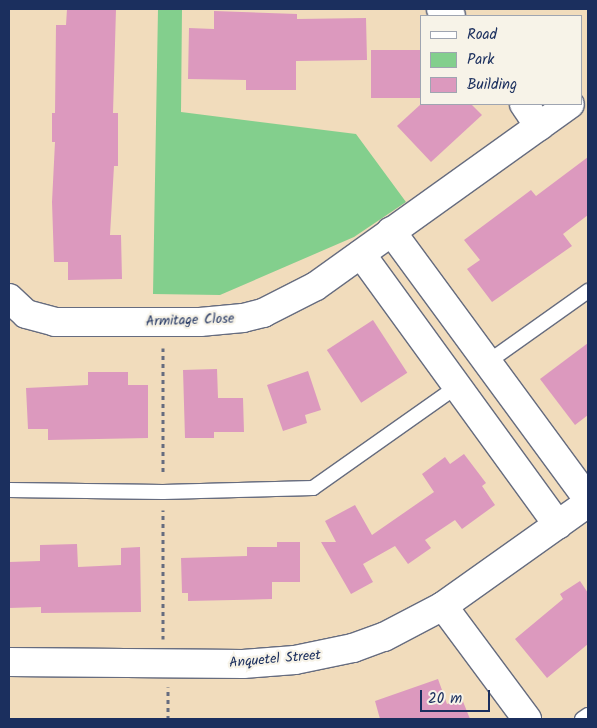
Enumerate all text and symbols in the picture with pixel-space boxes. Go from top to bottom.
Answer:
legend [420,15,582,105]
text: Road [467,23,497,47]
text: Park [467,48,494,72]
text: Building [467,73,517,97]
street label: Armitage Close [145,310,235,330]
street label: Anquetel Street [228,647,322,671]
scale bar [422,680,492,712]
text: 20 m [428,687,462,711]

